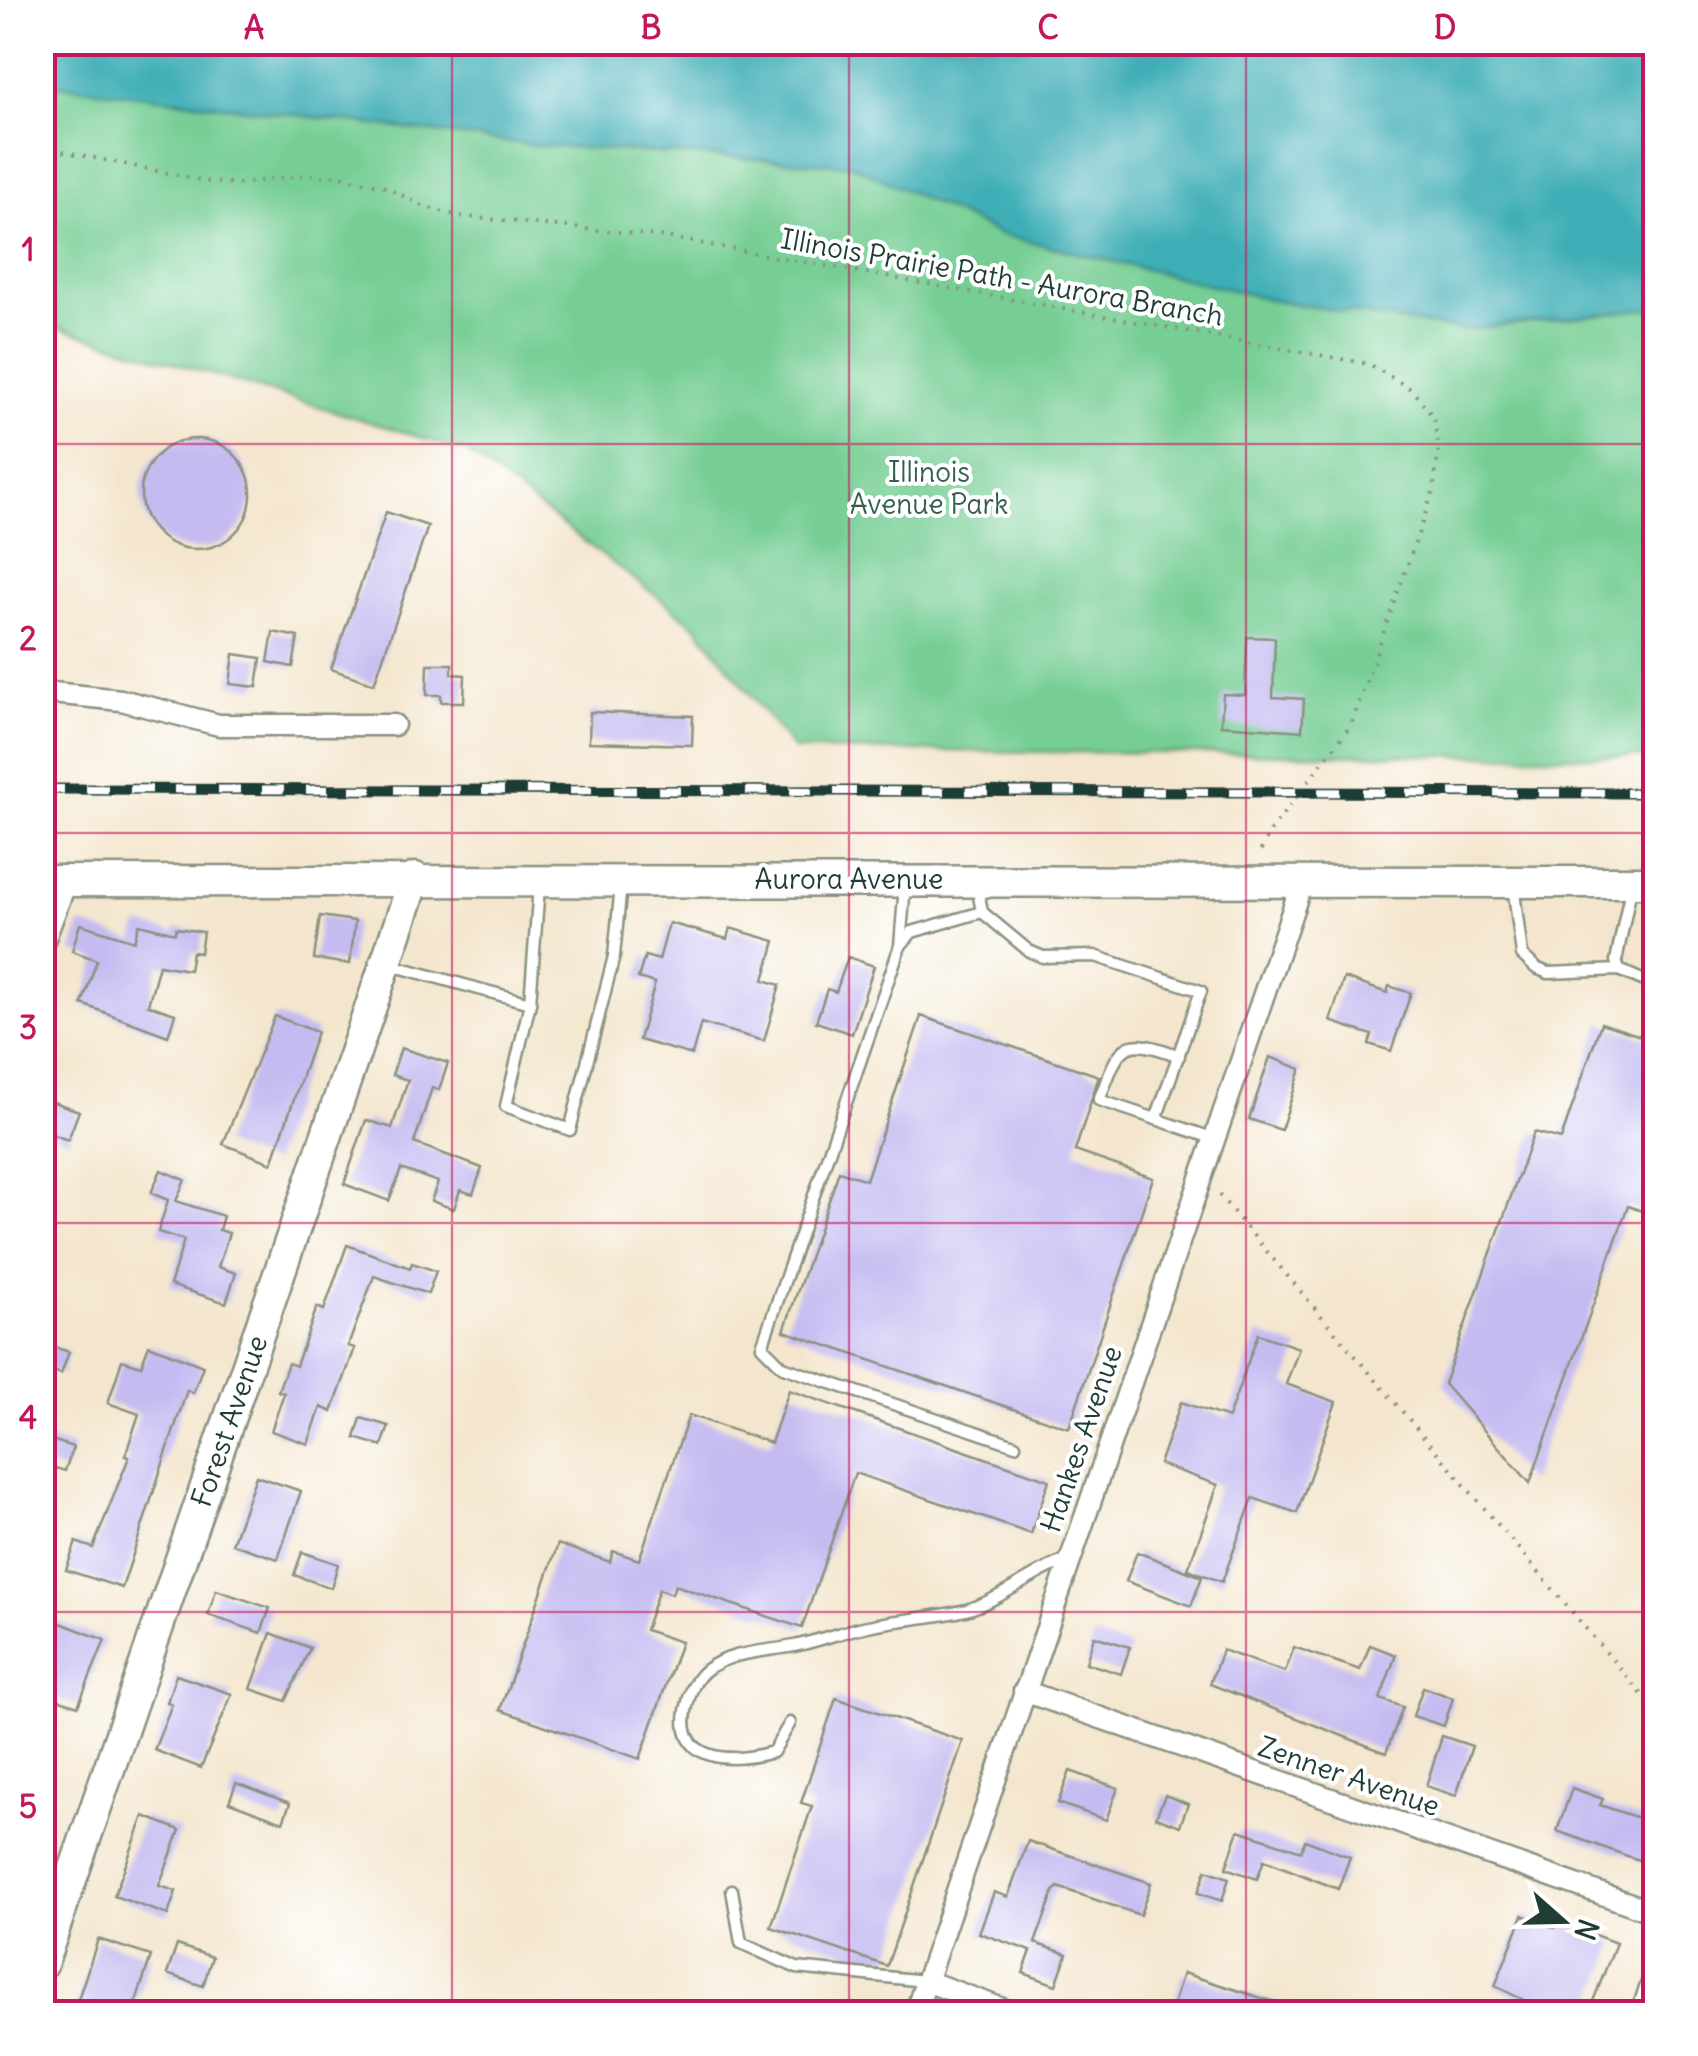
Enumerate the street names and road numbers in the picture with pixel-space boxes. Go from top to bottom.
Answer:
street label: Illinois Prairie Path - Aurora Branch [778,220,1226,334]
street label: Aurora Avenue [755,861,943,897]
street label: Forest Avenue [183,1331,275,1511]
street label: Hankes Avenue [1032,1341,1130,1537]
street label: Zenner Avenue [1254,1728,1444,1824]

